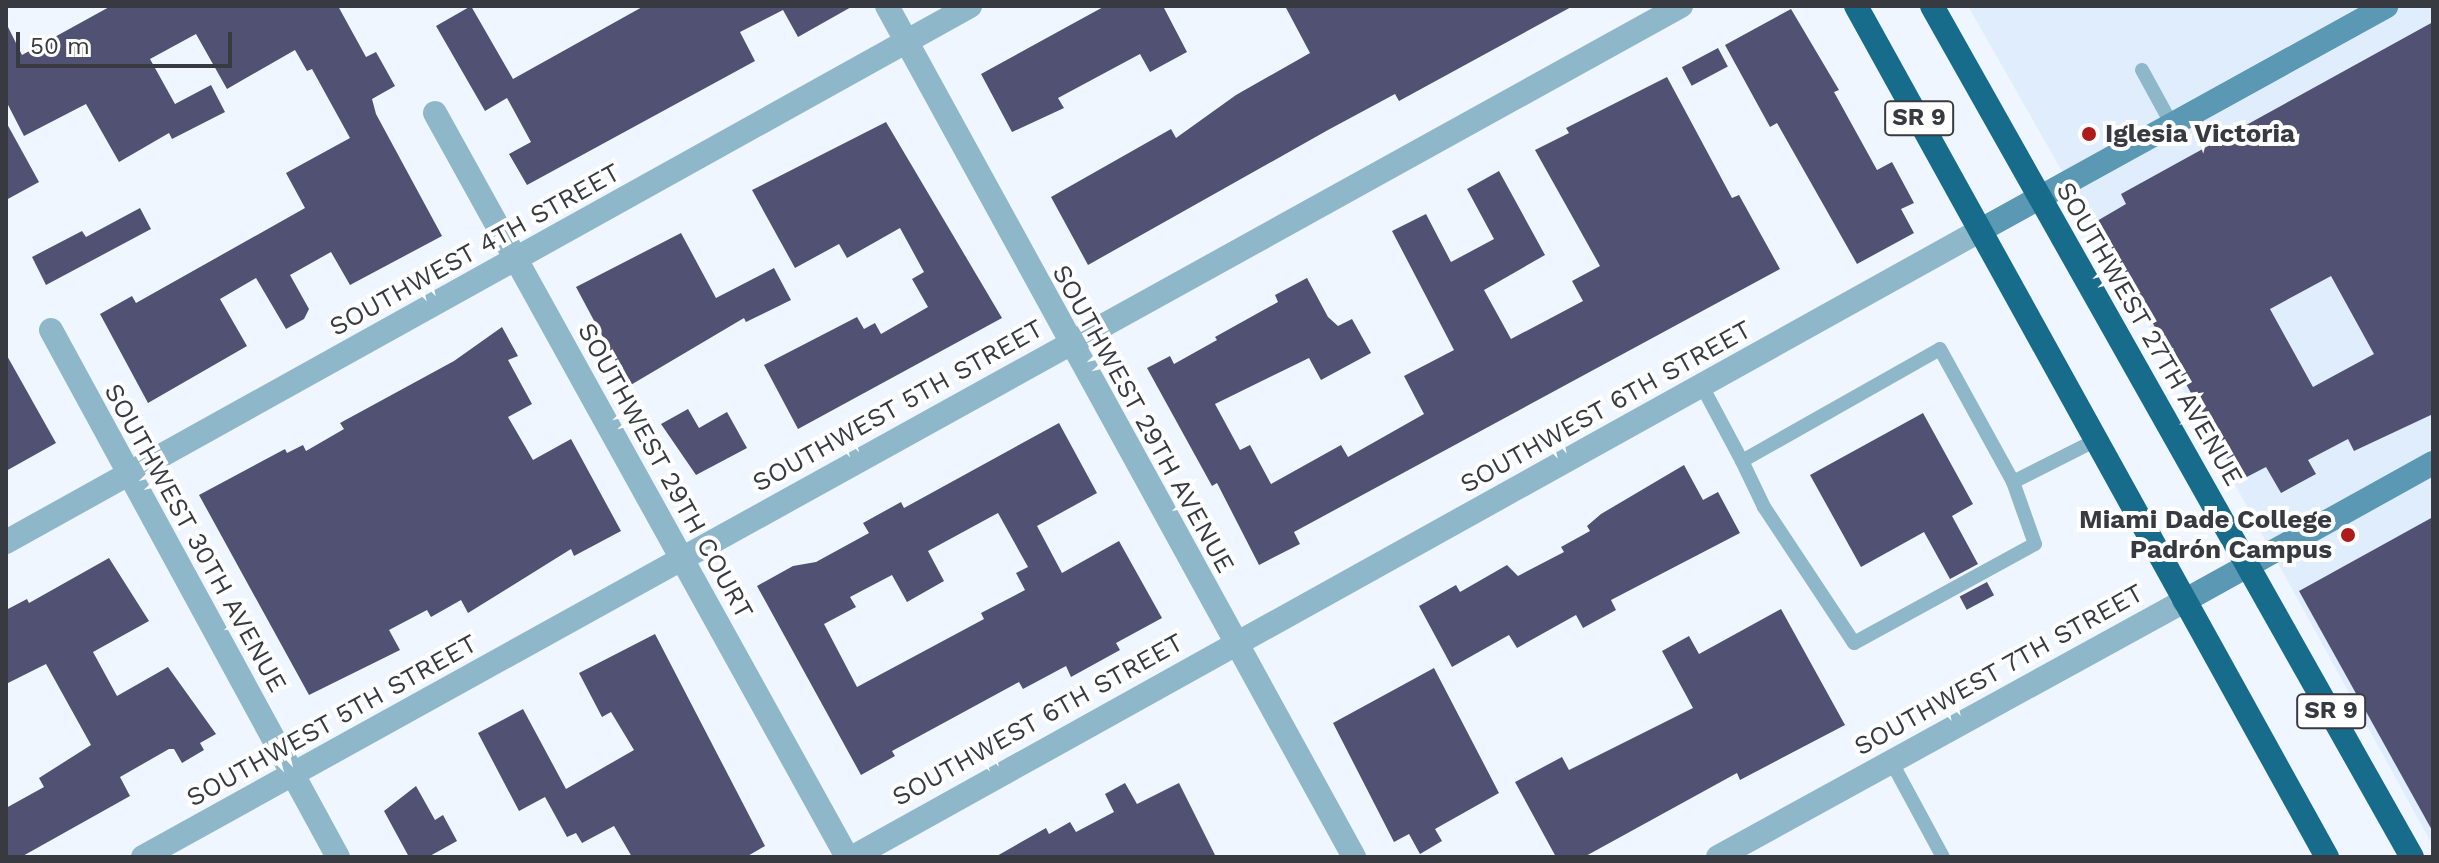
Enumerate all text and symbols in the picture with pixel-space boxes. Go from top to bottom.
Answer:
scale bar [20,16,236,66]
text: 50 m [30,32,90,60]
road number: SR 9 [1883,98,1955,138]
place label: Iglesia Victoria [2105,118,2296,150]
marker: Iglesia Victoria [2080,125,2098,143]
street label: SOUTHWEST 4TH STREET [324,157,626,343]
street label: SOUTHWEST 27TH AVENUE [2049,176,2249,492]
street label: SOUTHWEST 29TH AVENUE [1045,259,1241,579]
street label: SOUTHWEST 5TH STREET [747,313,1049,499]
street label: SOUTHWEST 6TH STREET [1455,314,1757,500]
street label: SOUTHWEST 29TH COURT [570,317,760,625]
street label: SOUTHWEST 30TH AVENUE [97,378,293,698]
place label: Miami Dade College Padrón Campus [2079,504,2332,566]
marker: Miami Dade College Padrón Campus [2339,526,2357,544]
street label: SOUTHWEST 7TH STREET [1848,577,2150,763]
street label: SOUTHWEST 6TH STREET [887,627,1189,813]
street label: SOUTHWEST 5TH STREET [181,628,483,814]
road number: SR 9 [2295,691,2367,731]

